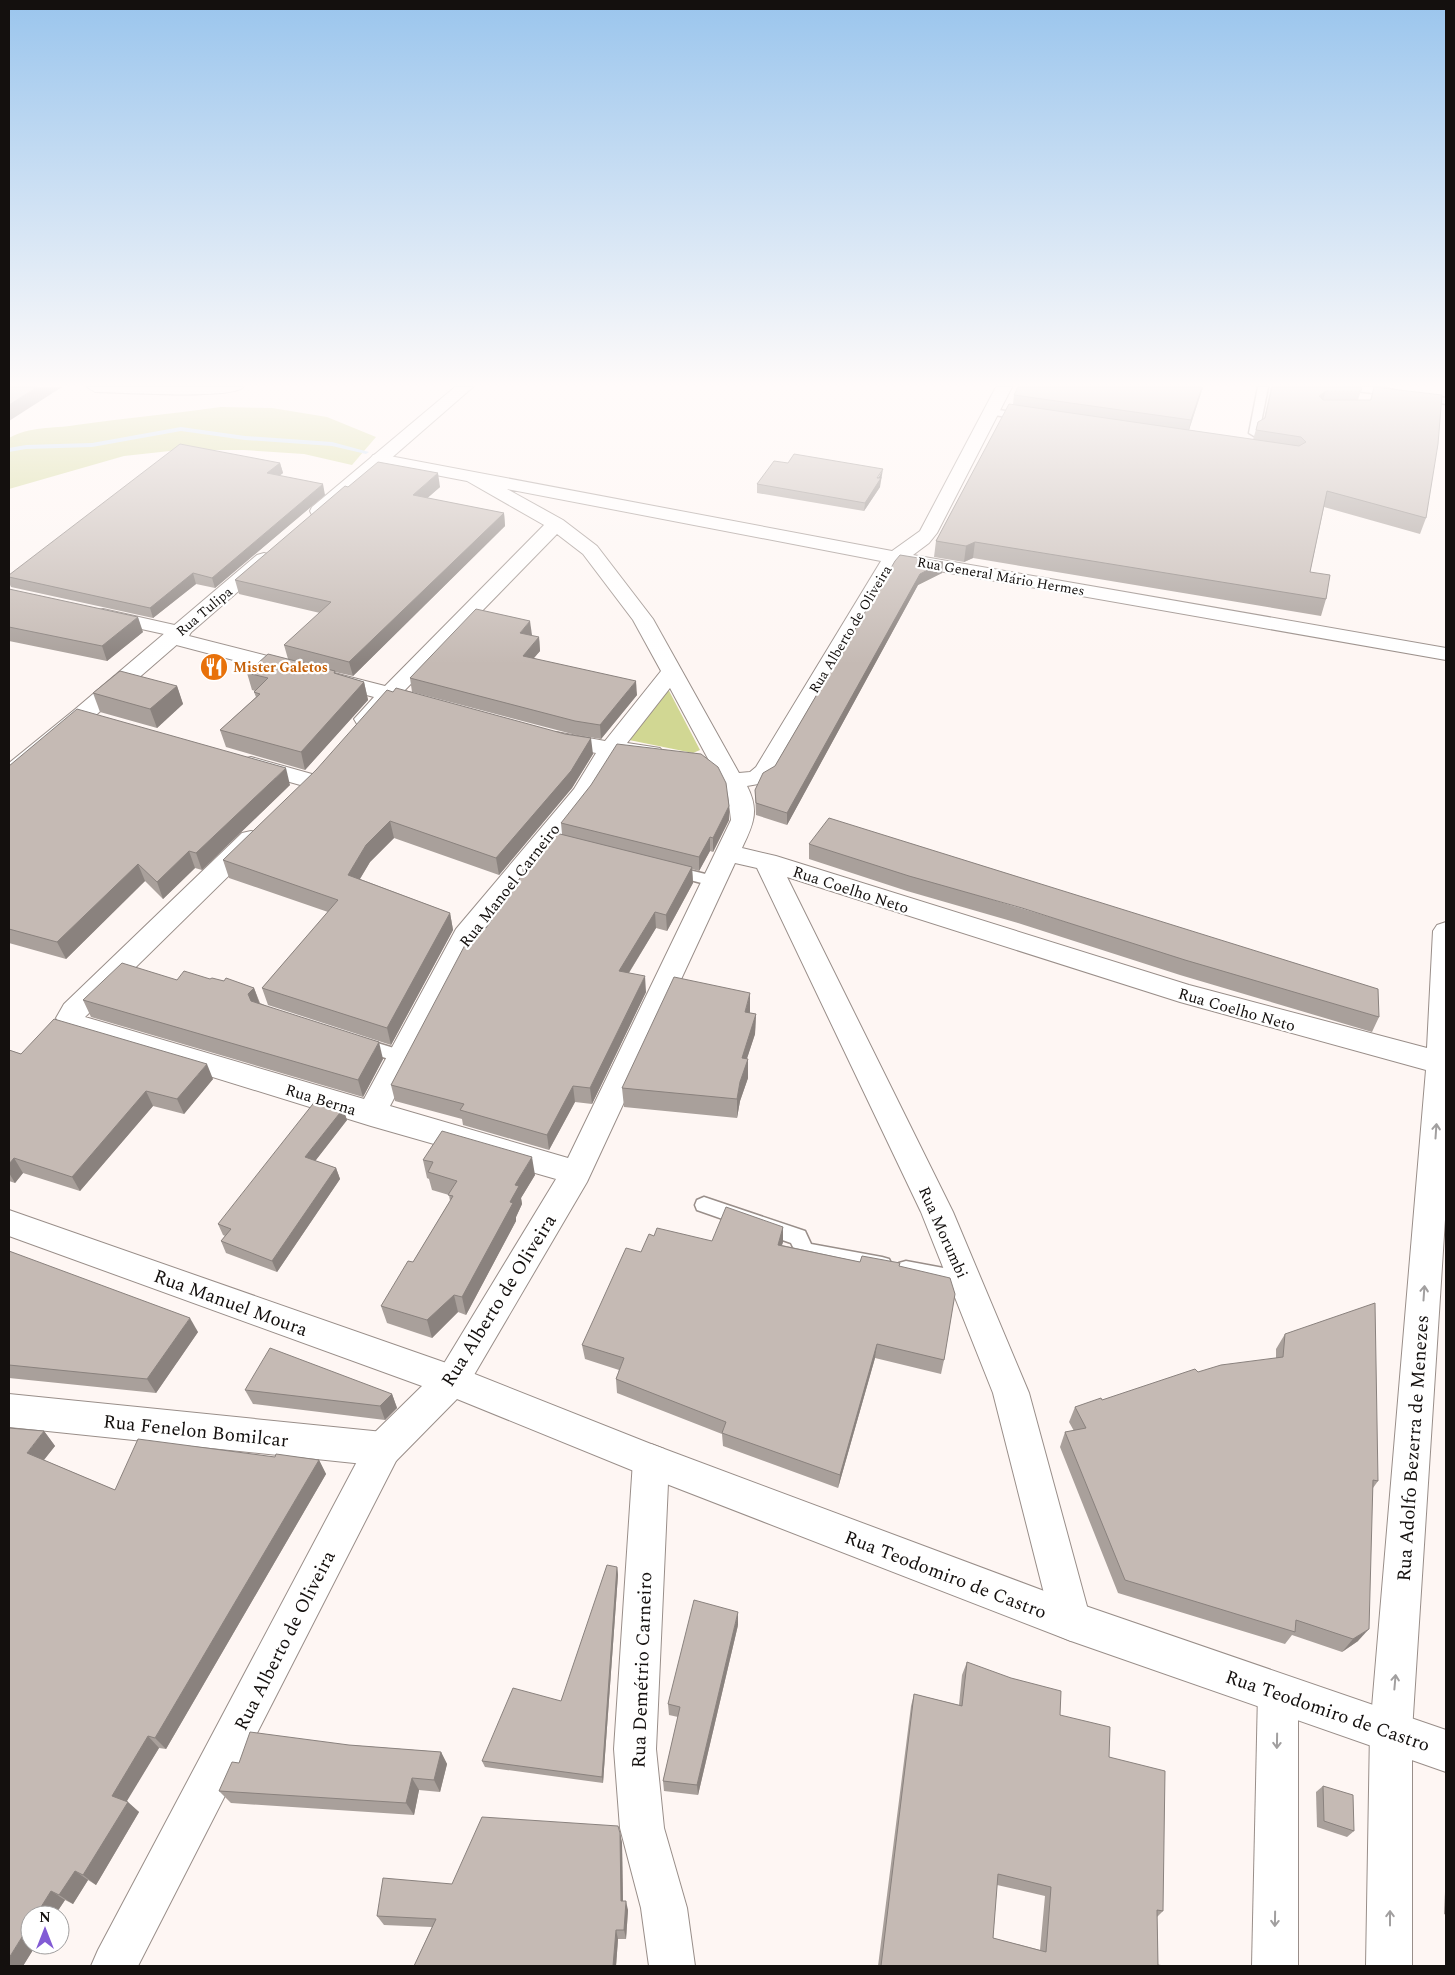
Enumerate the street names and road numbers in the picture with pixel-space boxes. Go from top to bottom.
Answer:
street label: Rua General Mário Hermes [915,551,1086,602]
street label: Rua Alberto de Oliveira [804,561,897,697]
street label: Rua Tulipa [172,581,237,641]
street label: Rua Manoel Carneiro [454,818,566,953]
street label: Rua Coelho Neto [789,860,912,920]
street label: Rua Coelho Neto [1175,982,1298,1038]
street label: Rua Berna [282,1078,359,1122]
street label: Rua Morumbi [912,1183,974,1282]
street label: Rua Alberto de Oliveira [434,1208,565,1393]
street label: Rua Manuel Moura [149,1262,312,1345]
street label: Rua Adolfo Bezerra de Menezes [1390,1314,1437,1582]
street label: Rua Fenelon Bomilcar [102,1407,290,1456]
street label: Rua Teodomiro de Castro [840,1523,1051,1627]
street label: Rua Alberto de Oliveira [227,1545,344,1736]
street label: Rua Demétrio Carneiro [625,1571,660,1769]
street label: Rua Teodomiro de Castro [1221,1663,1434,1760]

